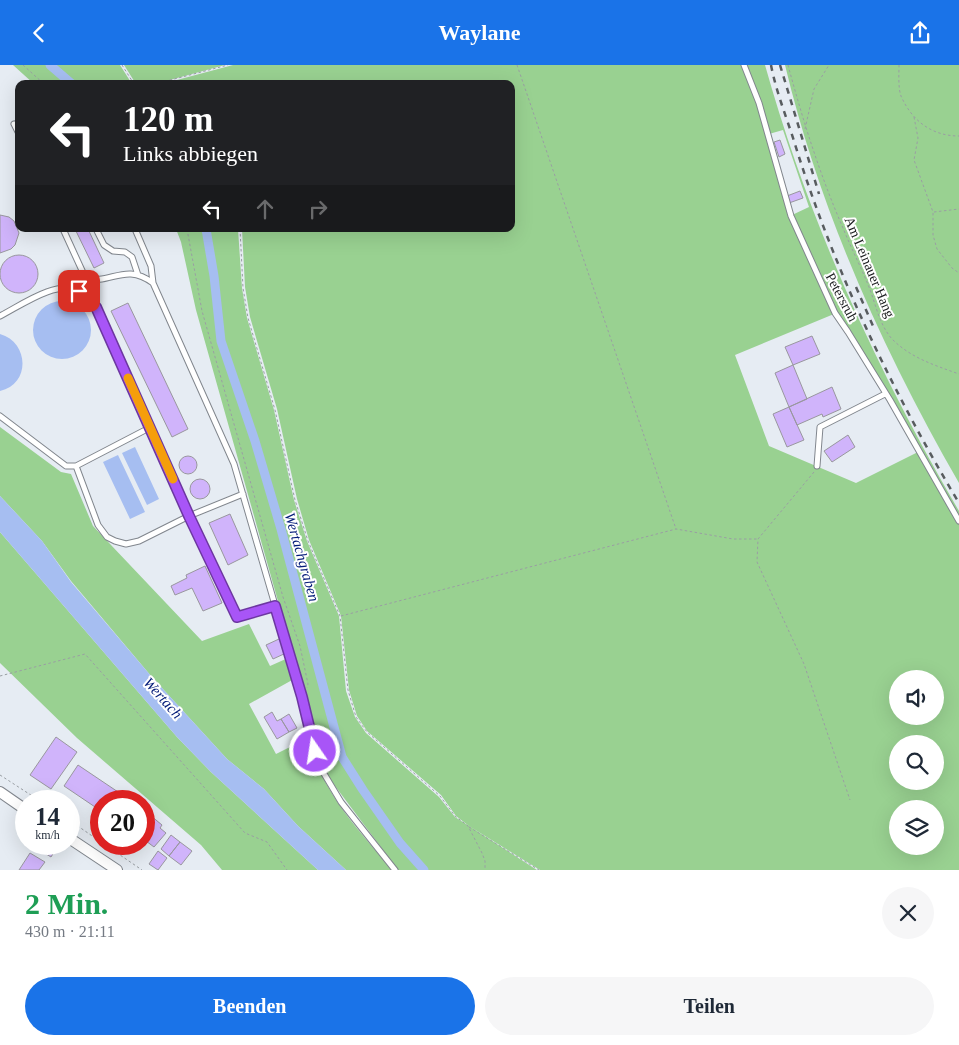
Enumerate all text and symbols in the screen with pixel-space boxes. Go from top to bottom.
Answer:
icon: back [25,19,53,47]
icon: share [906,19,934,47]
text: Waylane [439,20,520,45]
icon: left [40,100,105,165]
text: 120 m [123,100,213,139]
text: Links abbiegen [123,141,258,166]
icon: left [198,195,226,223]
icon: ahead [251,195,279,223]
icon: right [304,195,332,223]
street label: Am Leinauer Hang [842,215,898,320]
pin [58,270,100,312]
street label: Petersruh [823,270,861,324]
icon: arrive [65,277,93,305]
water label: Wertachgraben [282,511,322,603]
map controls [889,670,944,855]
button: sound [889,670,944,725]
water label: Wertach [141,674,185,722]
position arrow [288,724,340,776]
button: search [889,735,944,790]
speed limit sign: 20 [90,790,155,855]
button: layers [889,800,944,855]
text: 14 [35,803,60,830]
text: km/h [35,828,60,842]
text: 2 Min. [25,887,108,920]
button: close [882,887,934,939]
text: 430 m · 21:11 [25,923,115,940]
button: Beenden [25,977,475,1035]
button: Teilen [485,977,934,1035]

